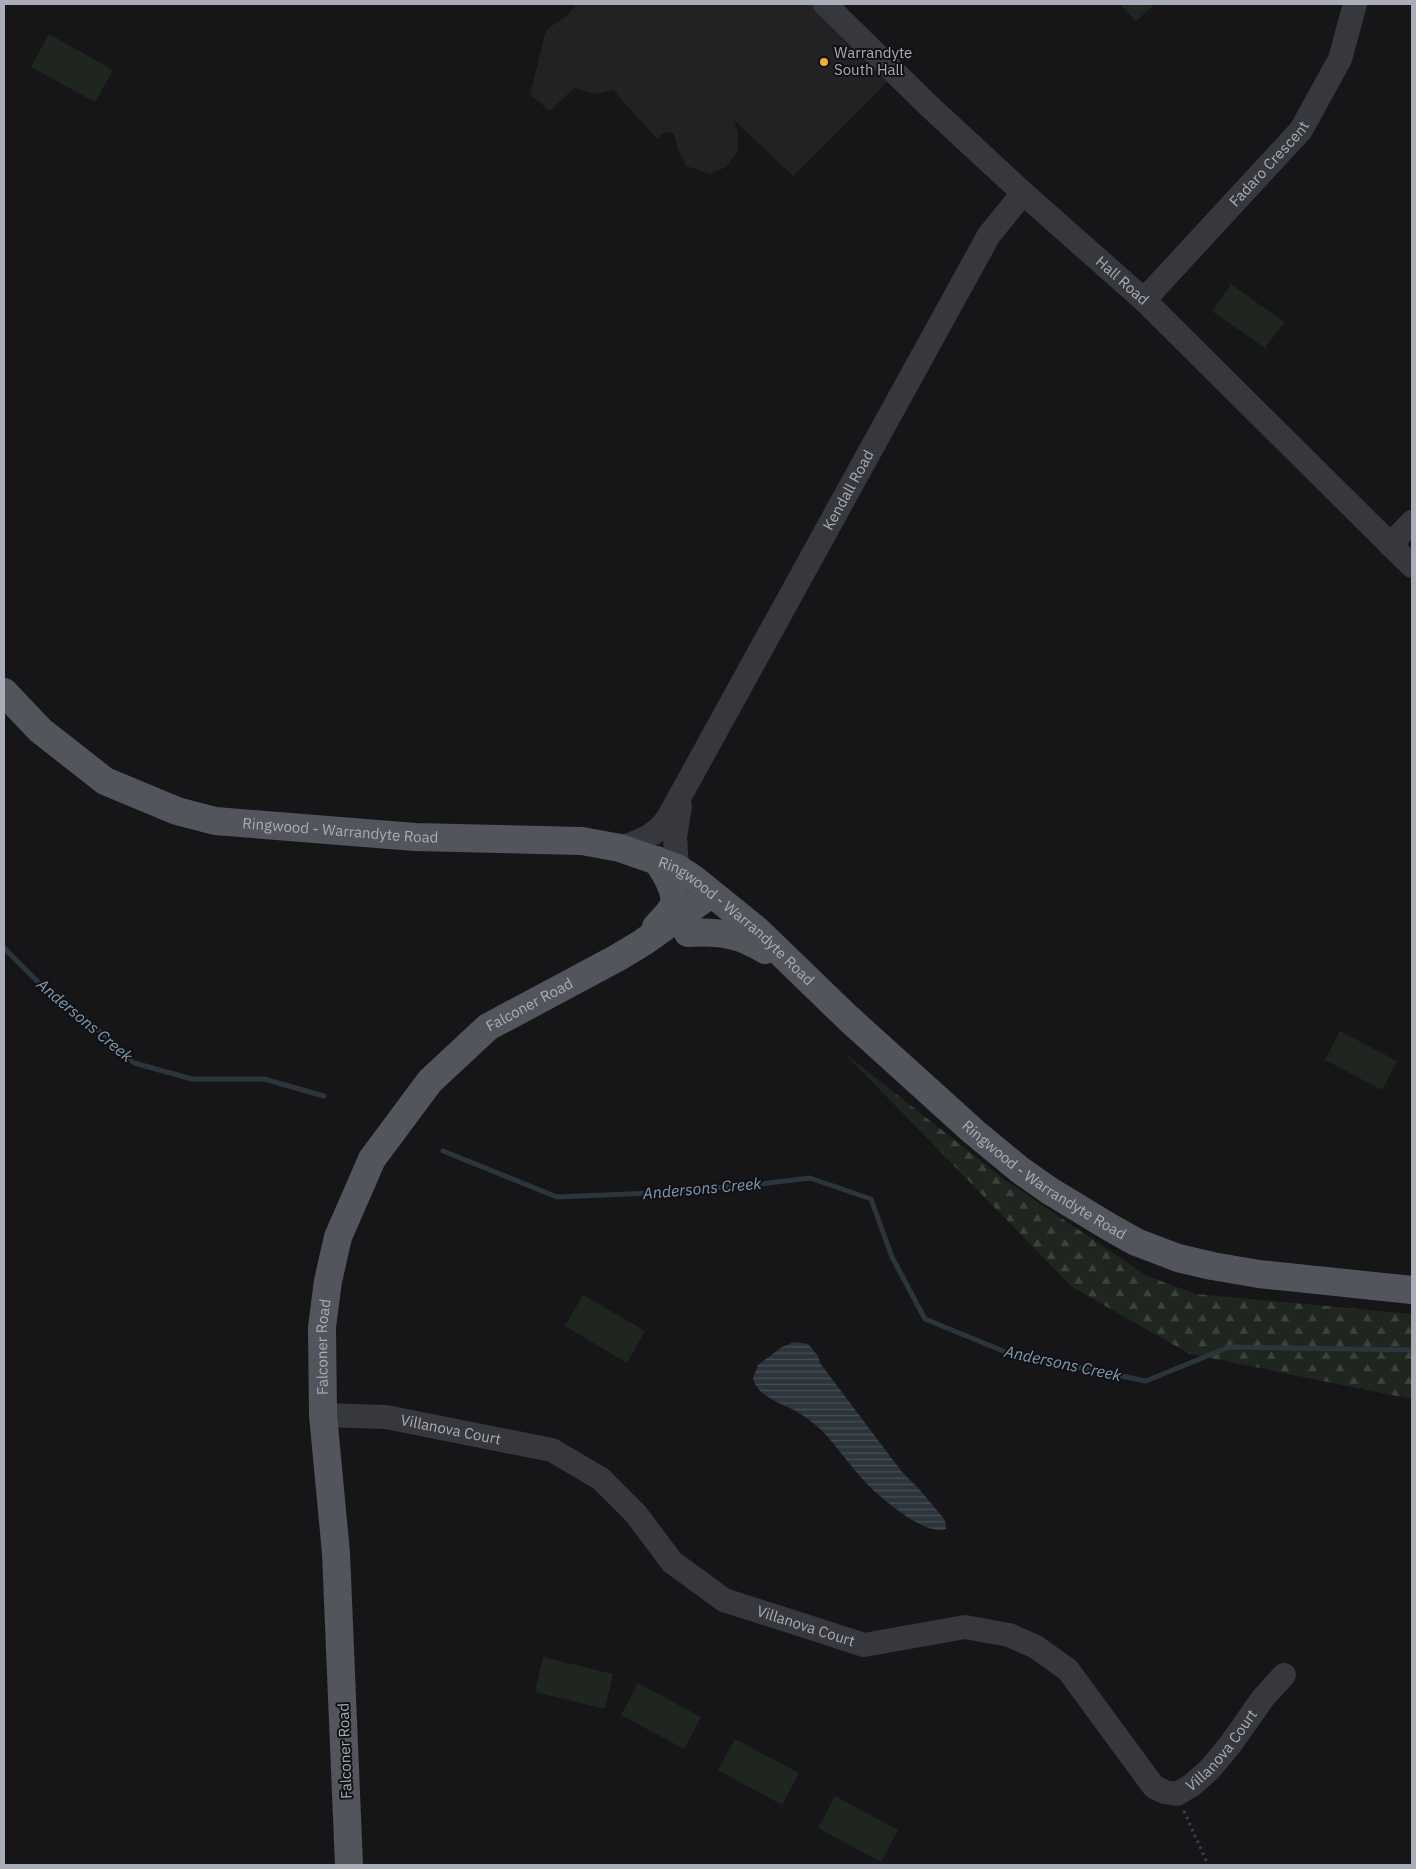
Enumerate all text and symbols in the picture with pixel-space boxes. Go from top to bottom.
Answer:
place label: Warrandyte South Hall [834,43,912,79]
marker: Warrandyte South Hall [818,56,830,68]
street label: Fadaro Crescent [1225,118,1313,211]
street label: Hall Road [1092,252,1153,309]
street label: Kendall Road [818,446,878,533]
street label: Ringwood - Warrandyte Road [242,813,439,847]
street label: Ringwood - Warrandyte Road [656,852,819,989]
water label: Andersons Creek [32,973,138,1066]
street label: Falconer Road [482,973,576,1035]
street label: Ringwood - Warrandyte Road [958,1116,1130,1243]
water label: Andersons Creek [641,1173,763,1203]
street label: Falconer Road [312,1298,335,1395]
water label: Andersons Creek [1002,1341,1124,1385]
street label: Villanova Court [399,1410,503,1449]
street label: Villanova Court [755,1601,857,1650]
street label: Falconer Road [333,1703,356,1799]
street label: Villanova Court [1182,1706,1261,1795]

